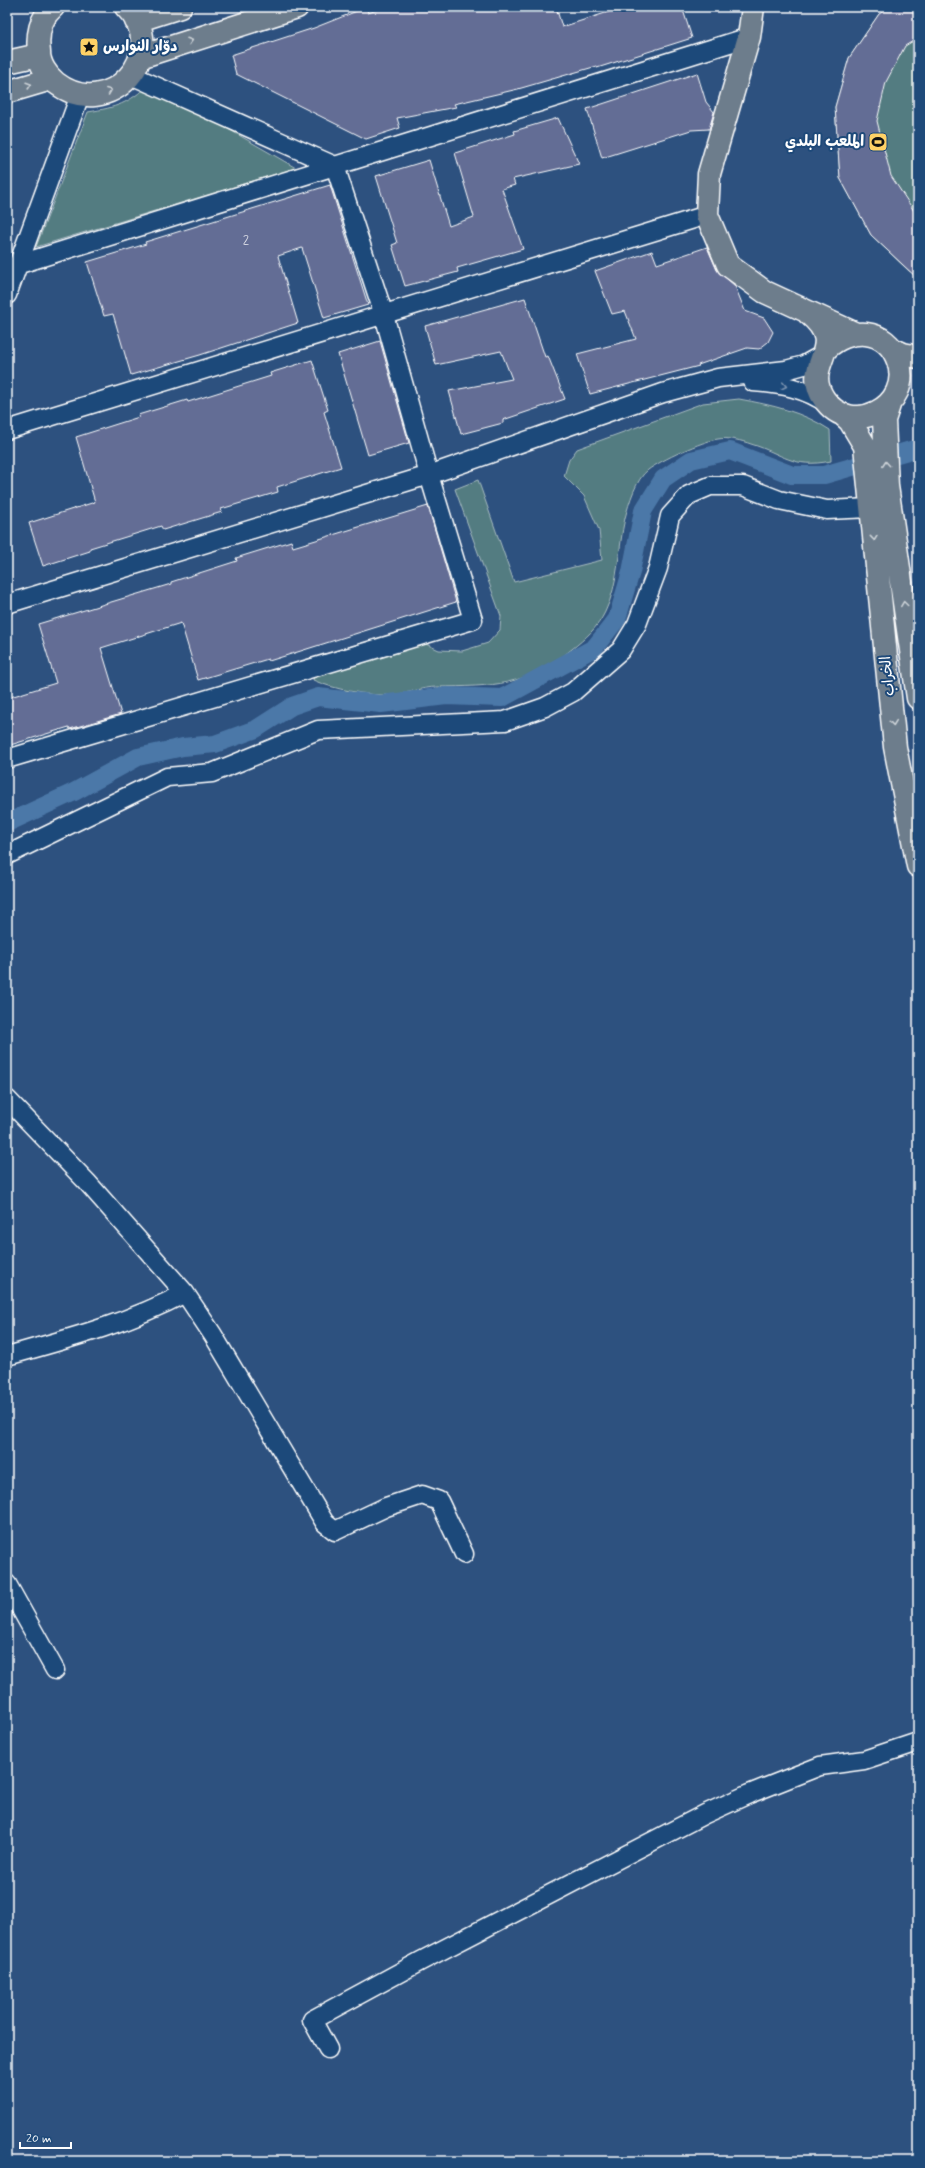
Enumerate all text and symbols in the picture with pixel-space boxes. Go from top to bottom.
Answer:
place icon: دوّار النوارس [78,36,100,58]
place label: دوّار النوارس [103,37,178,57]
one-way arrow [187,37,194,46]
one-way arrow [25,81,32,90]
one-way arrow [105,88,112,96]
sports icon: الملعب البلدي [867,131,889,153]
place label: الملعب البلدي [785,132,864,153]
house number: 2 [243,232,250,249]
one-way arrow [781,381,788,389]
one-way arrow [881,461,890,467]
one-way arrow [869,535,878,541]
one-way arrow [900,601,909,607]
street label: الخراب [876,655,900,697]
one-way arrow [888,720,897,726]
scale bar [20,2124,71,2150]
text: 20 m [26,2131,52,2147]

